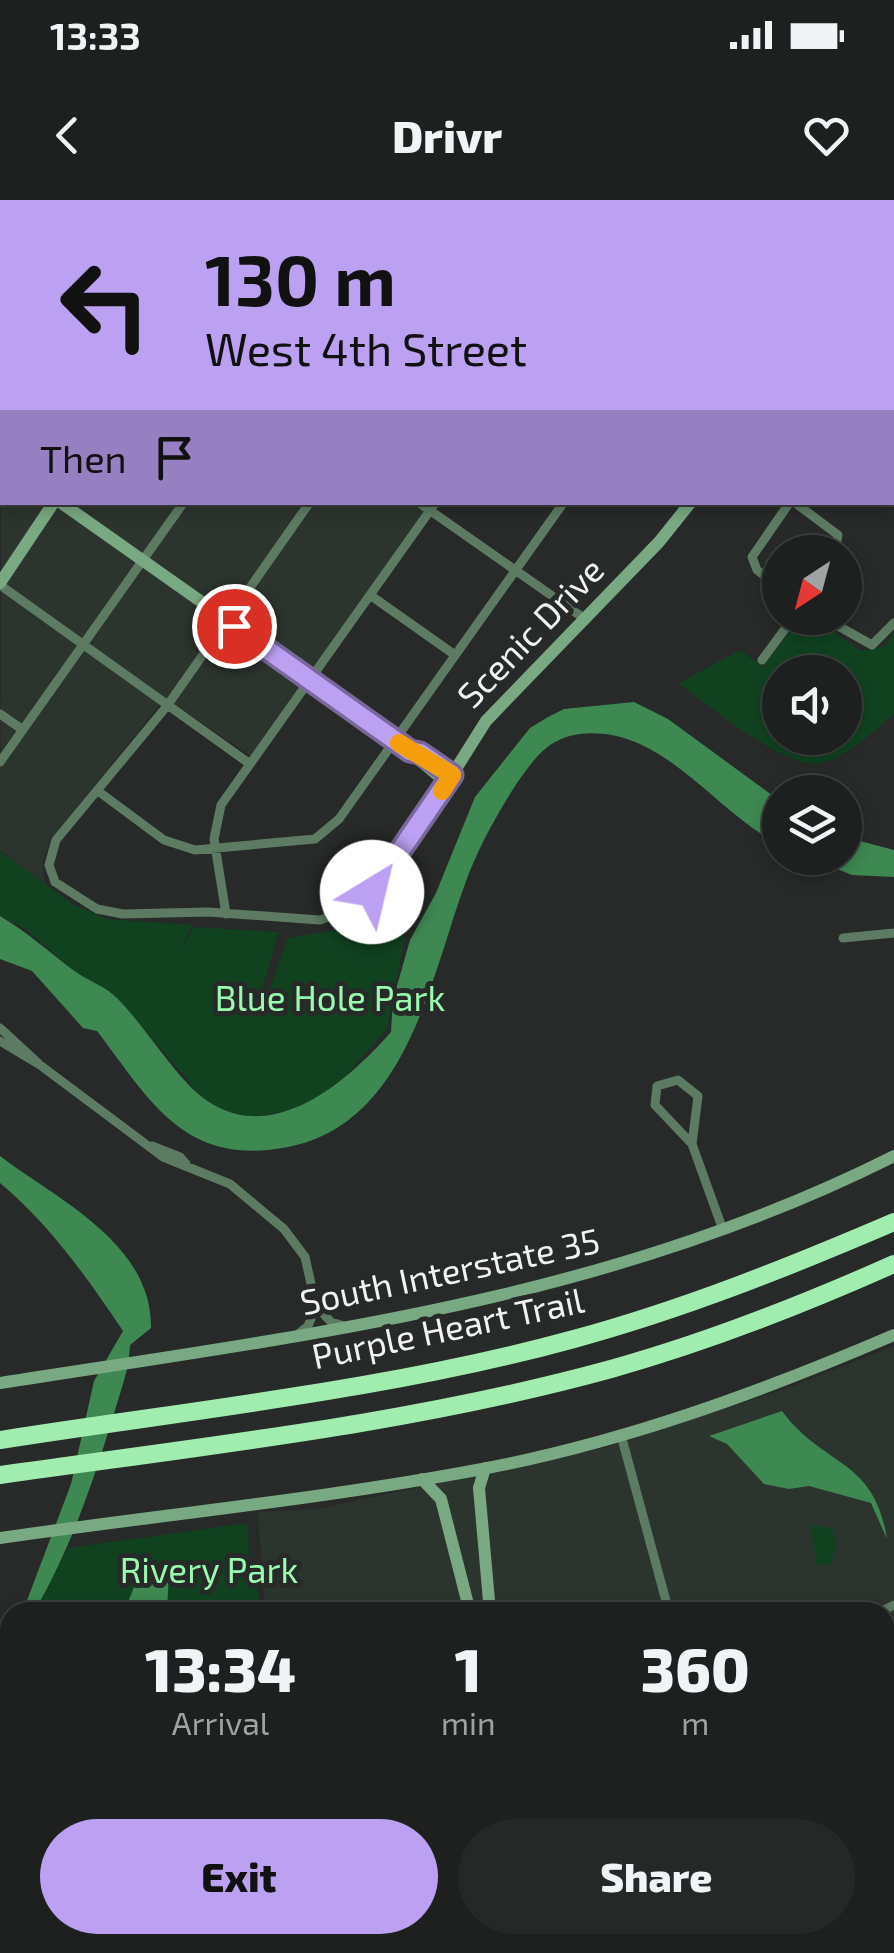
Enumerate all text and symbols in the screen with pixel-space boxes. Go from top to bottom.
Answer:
text: 13:33 [50,12,141,58]
icon: back [40,108,95,163]
text: Drivr [392,108,502,162]
icon: heart [799,108,854,163]
text: 130 m [205,236,396,320]
icon: left [40,240,170,370]
text: West 4th Street [205,321,527,375]
icon: arrive [147,430,202,485]
text: Then [40,435,127,481]
north arrow [762,535,862,635]
map controls [762,535,862,875]
street label: Scenic Drive [448,548,611,715]
pin [192,584,277,669]
icon: arrive [207,599,262,654]
button: sound [762,655,862,755]
button: layers [762,775,862,875]
position arrow [320,840,424,944]
park label: Blue Hole Park [215,976,445,1018]
street label: South Interstate 35 [296,1218,603,1322]
street label: Purple Heart Trail [308,1278,588,1376]
park label: Rivery Park [120,1548,298,1590]
text: 13:34 [145,1632,296,1704]
text: 1 [455,1632,482,1704]
text: 360 [641,1632,750,1704]
text: Arrival [172,1703,269,1741]
text: min [441,1703,496,1741]
text: m [681,1703,709,1741]
button: Exit [40,1819,438,1934]
button: Share [458,1819,855,1934]

